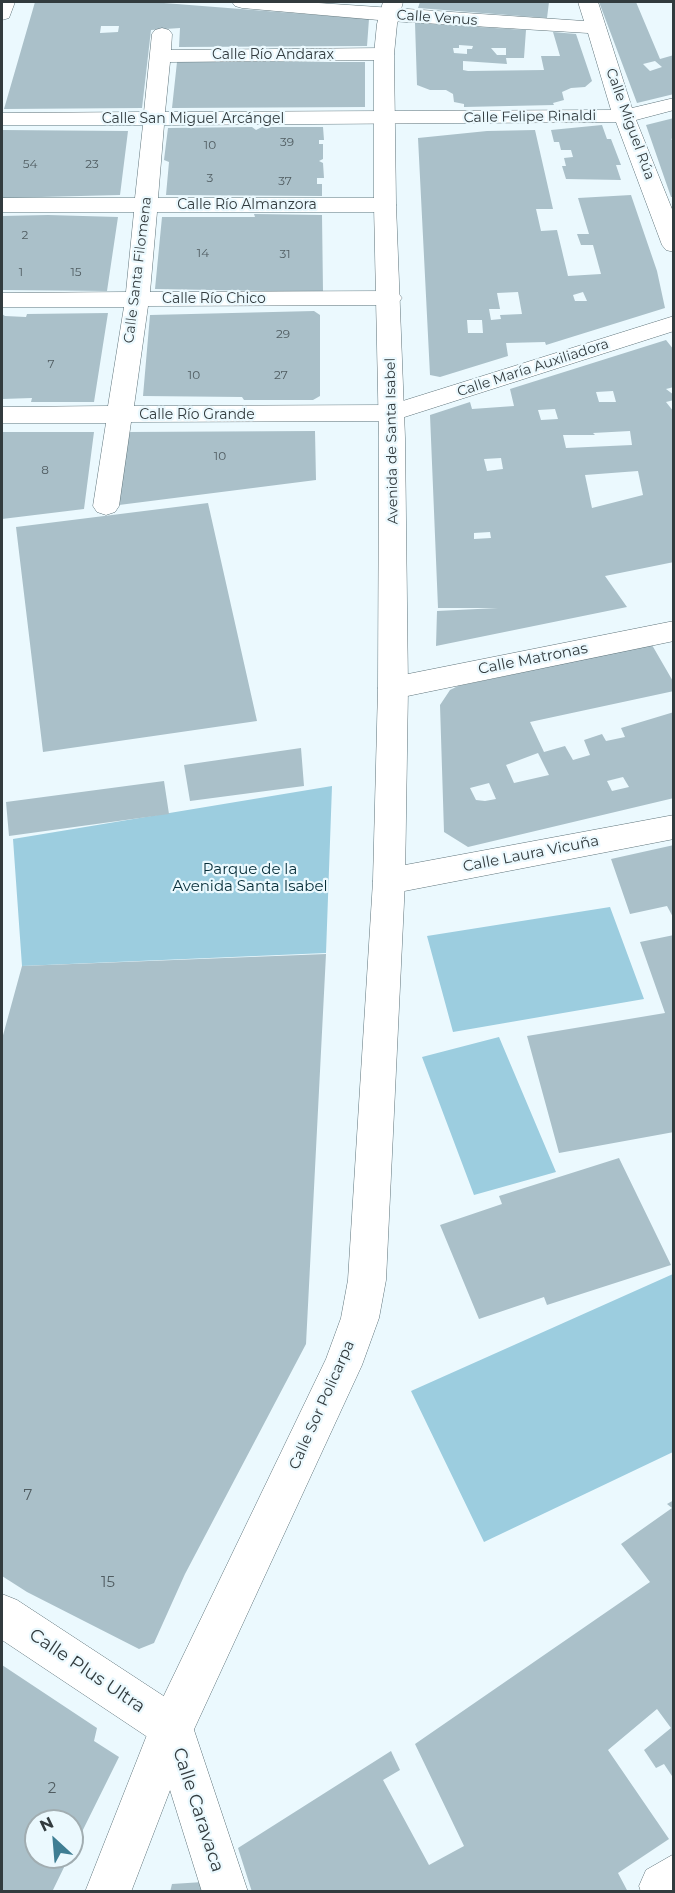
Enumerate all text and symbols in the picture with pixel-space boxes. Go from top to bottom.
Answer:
street label: Calle Venus [396,7,478,29]
street label: Calle Río Andarax [212,47,334,63]
street label: Calle Miguel Rúa [602,66,658,182]
street label: Calle Felipe Rinaldi [464,107,596,127]
street label: Calle San Miguel Arcángel [102,111,284,127]
house number: 39 [280,135,294,149]
house number: 10 [204,138,216,152]
house number: 54 [23,157,37,171]
house number: 23 [85,157,99,171]
house number: 3 [207,171,213,185]
house number: 37 [278,174,292,188]
street label: Calle Santa Filomena [121,196,155,344]
street label: Calle Río Almanzora [177,197,317,213]
house number: 2 [22,228,28,242]
house number: 14 [197,246,209,260]
house number: 31 [279,247,291,261]
house number: 1 [19,265,23,279]
house number: 15 [70,265,82,279]
street label: Calle Río Chico [162,291,266,307]
house number: 29 [276,327,290,341]
street label: Calle María Auxiliadora [455,336,611,400]
house number: 7 [47,357,55,371]
street label: Avenida de Santa Isabel [382,358,402,524]
house number: 10 [188,368,200,382]
house number: 27 [274,368,288,382]
street label: Calle Río Grande [139,407,255,423]
house number: 10 [214,449,226,463]
house number: 8 [41,463,49,477]
street label: Calle Matronas [477,640,589,678]
street label: Calle Laura Vicuña [461,832,601,876]
park label: Parque de la Avenida Santa Isabel [172,861,328,896]
street label: Calle Sor Policarpa [285,1338,359,1472]
house number: 7 [24,1487,32,1505]
house number: 15 [101,1574,115,1592]
street label: Calle Plus Ultra [25,1624,149,1718]
street label: Calle Caravaca [168,1745,228,1875]
house number: 2 [48,1780,56,1798]
north arrow [24,1809,84,1869]
text: N [37,1813,57,1836]

